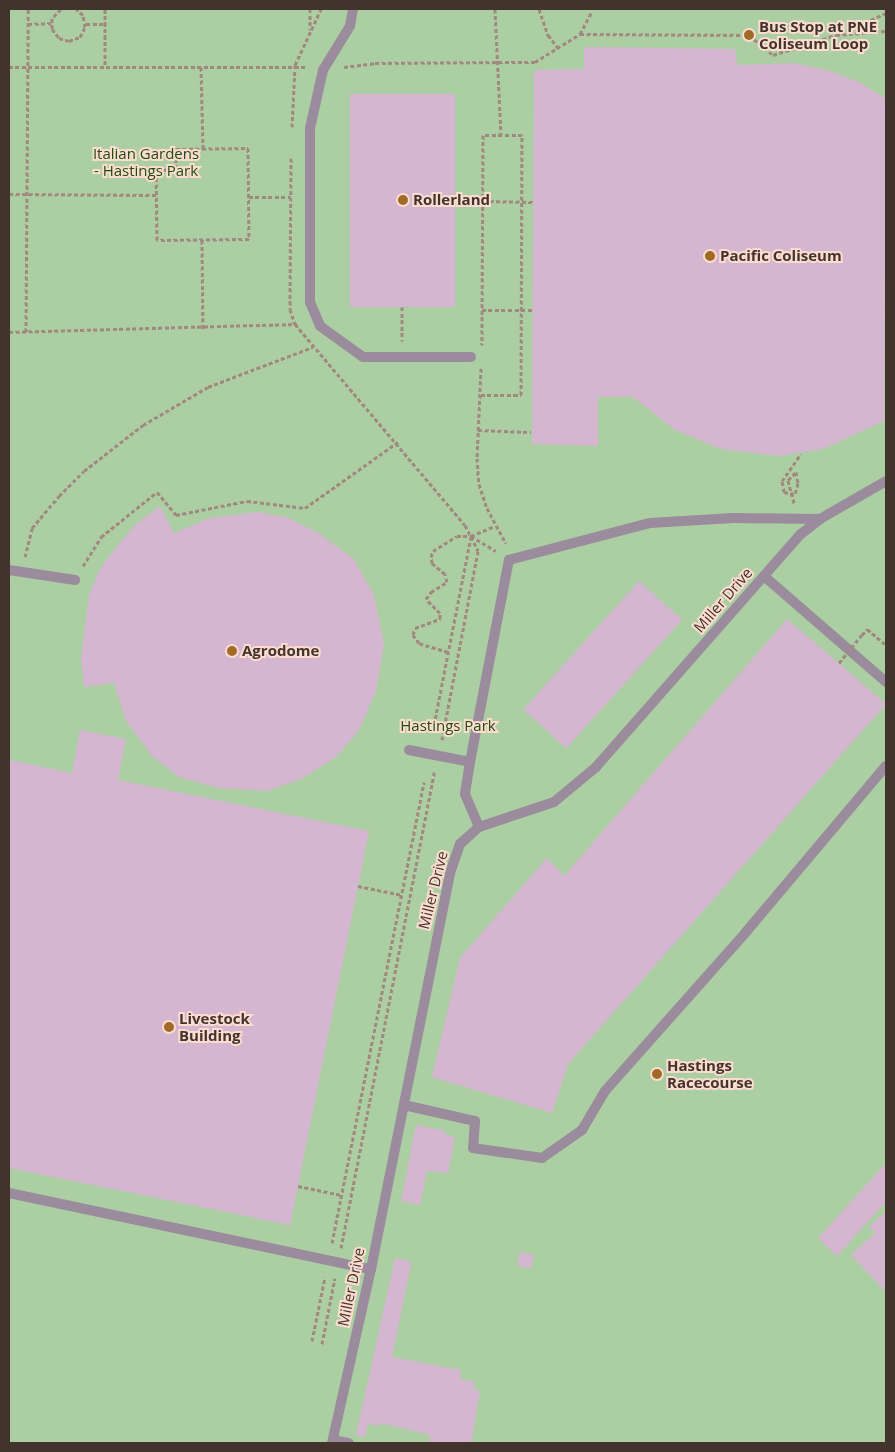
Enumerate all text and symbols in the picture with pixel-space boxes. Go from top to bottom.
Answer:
place label: Bus Stop at PNE Coliseum Loop [759,17,877,52]
marker: Bus Stop at PNE Coliseum Loop [743,29,755,41]
park label: Italian Gardens - Hastings Park [93,144,199,179]
place label: Rollerland [413,191,490,209]
marker: Rollerland [397,194,409,206]
place label: Pacific Coliseum [720,247,842,265]
marker: Pacific Coliseum [704,250,716,262]
street label: Miller Drive [690,564,756,636]
place label: Agrodome [242,642,319,660]
marker: Agrodome [226,645,238,657]
park label: Hastings Park [400,717,496,735]
street label: Miller Drive [415,849,451,931]
place label: Livestock Building [179,1009,250,1044]
marker: Livestock Building [163,1021,175,1033]
place label: Hastings Racecourse [667,1056,753,1091]
marker: Hastings Racecourse [651,1068,663,1080]
street label: Miller Drive [334,1246,368,1328]

